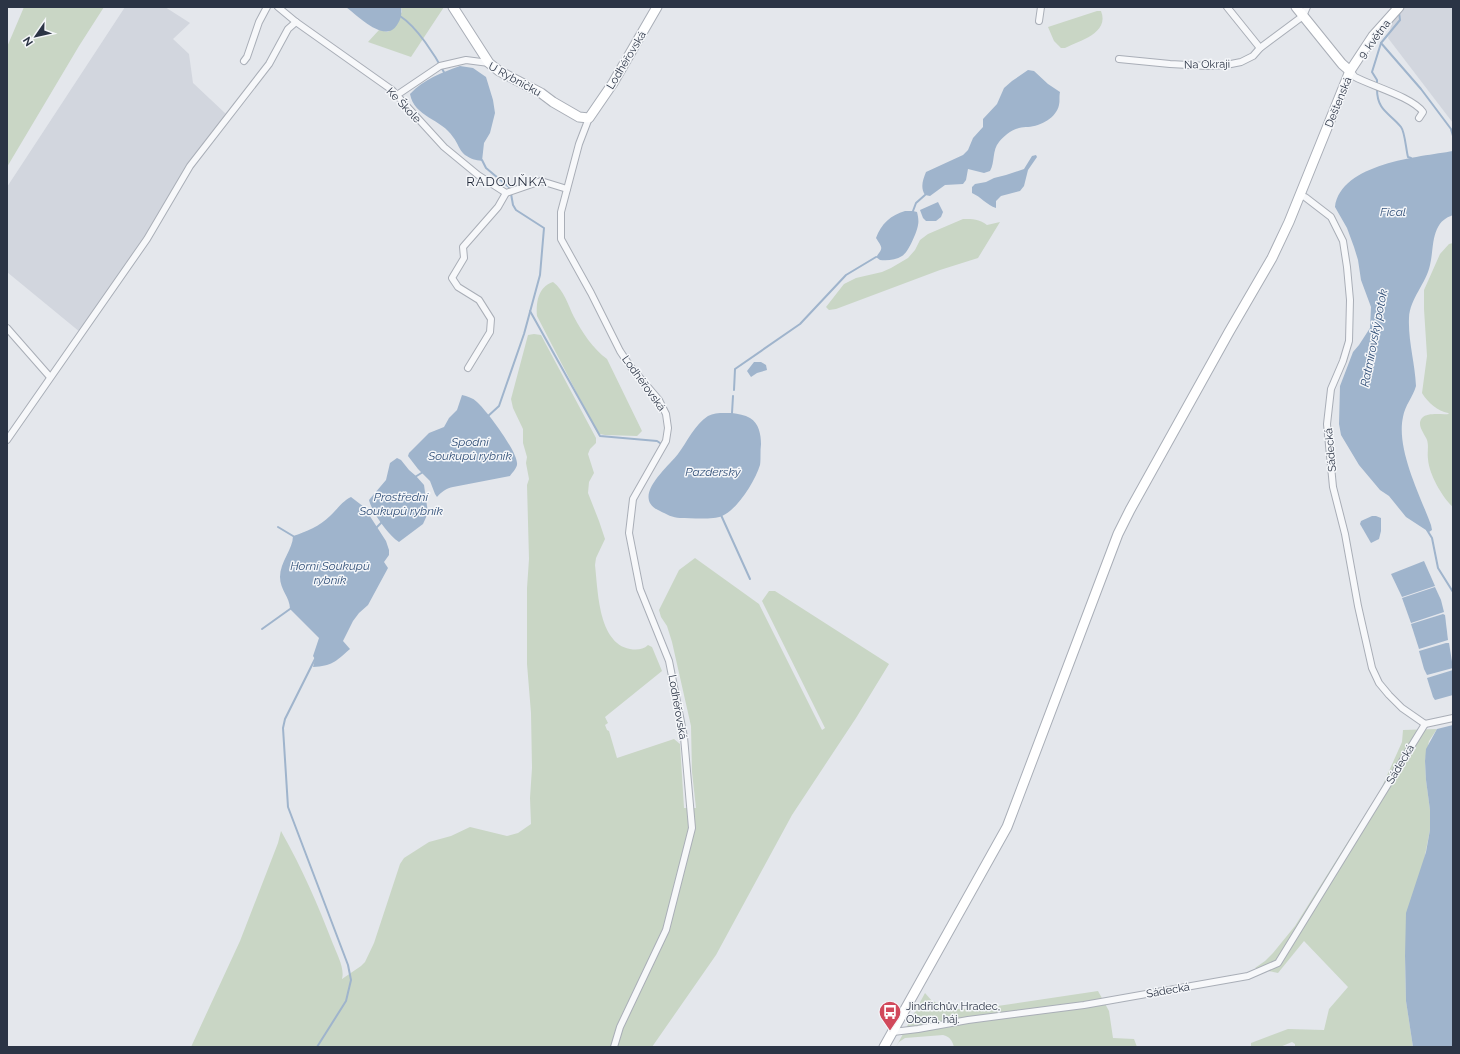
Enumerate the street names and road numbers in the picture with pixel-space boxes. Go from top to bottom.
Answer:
street label: 9. května [1356,17,1393,61]
street label: Lodhéřovská [604,29,649,92]
street label: Na Okraji [1184,58,1230,71]
street label: U Rybníčku [486,60,543,99]
street label: Deštenská [1322,75,1354,129]
street label: Ke Škole [384,84,425,126]
street label: Lodhéřovská [619,353,668,414]
street label: Sádecká [1322,428,1339,472]
street label: Lodhéřovská [665,674,690,740]
street label: Sádecká [1384,742,1417,786]
street label: Sádecká [1145,980,1191,1001]

